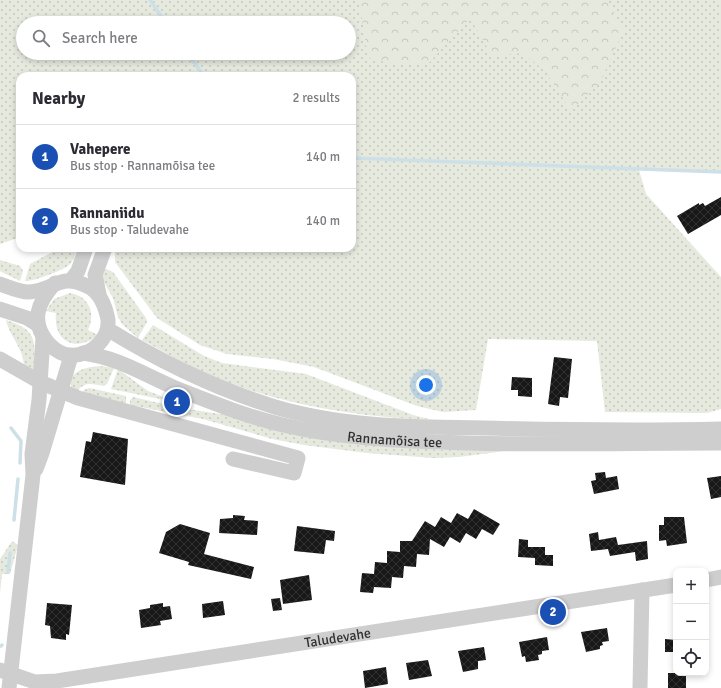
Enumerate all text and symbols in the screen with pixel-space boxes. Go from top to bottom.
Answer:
search box [16,16,356,60]
icon: search [30,27,52,49]
text: Search here [62,29,138,47]
text: Nearby [32,88,85,109]
text: 2 results [292,90,340,106]
text: Vahepere [70,140,131,158]
text: 1 [41,149,49,165]
text: 140 m [306,149,340,165]
text: Bus stop · Rannamõisa tee [70,158,215,174]
text: Rannaniidu [70,204,144,222]
text: 2 [41,213,49,229]
text: 140 m [306,213,340,229]
text: Bus stop · Taludevahe [70,222,189,238]
your location [416,375,436,395]
pin: 1 [164,387,190,417]
street label: Rannamõisa tee [346,427,443,451]
map controls [673,568,709,676]
button: + [673,568,709,604]
pin: 2 [540,597,566,627]
button: − [673,604,709,640]
street label: Taludevahe [303,624,372,651]
button: locate [673,640,709,676]

